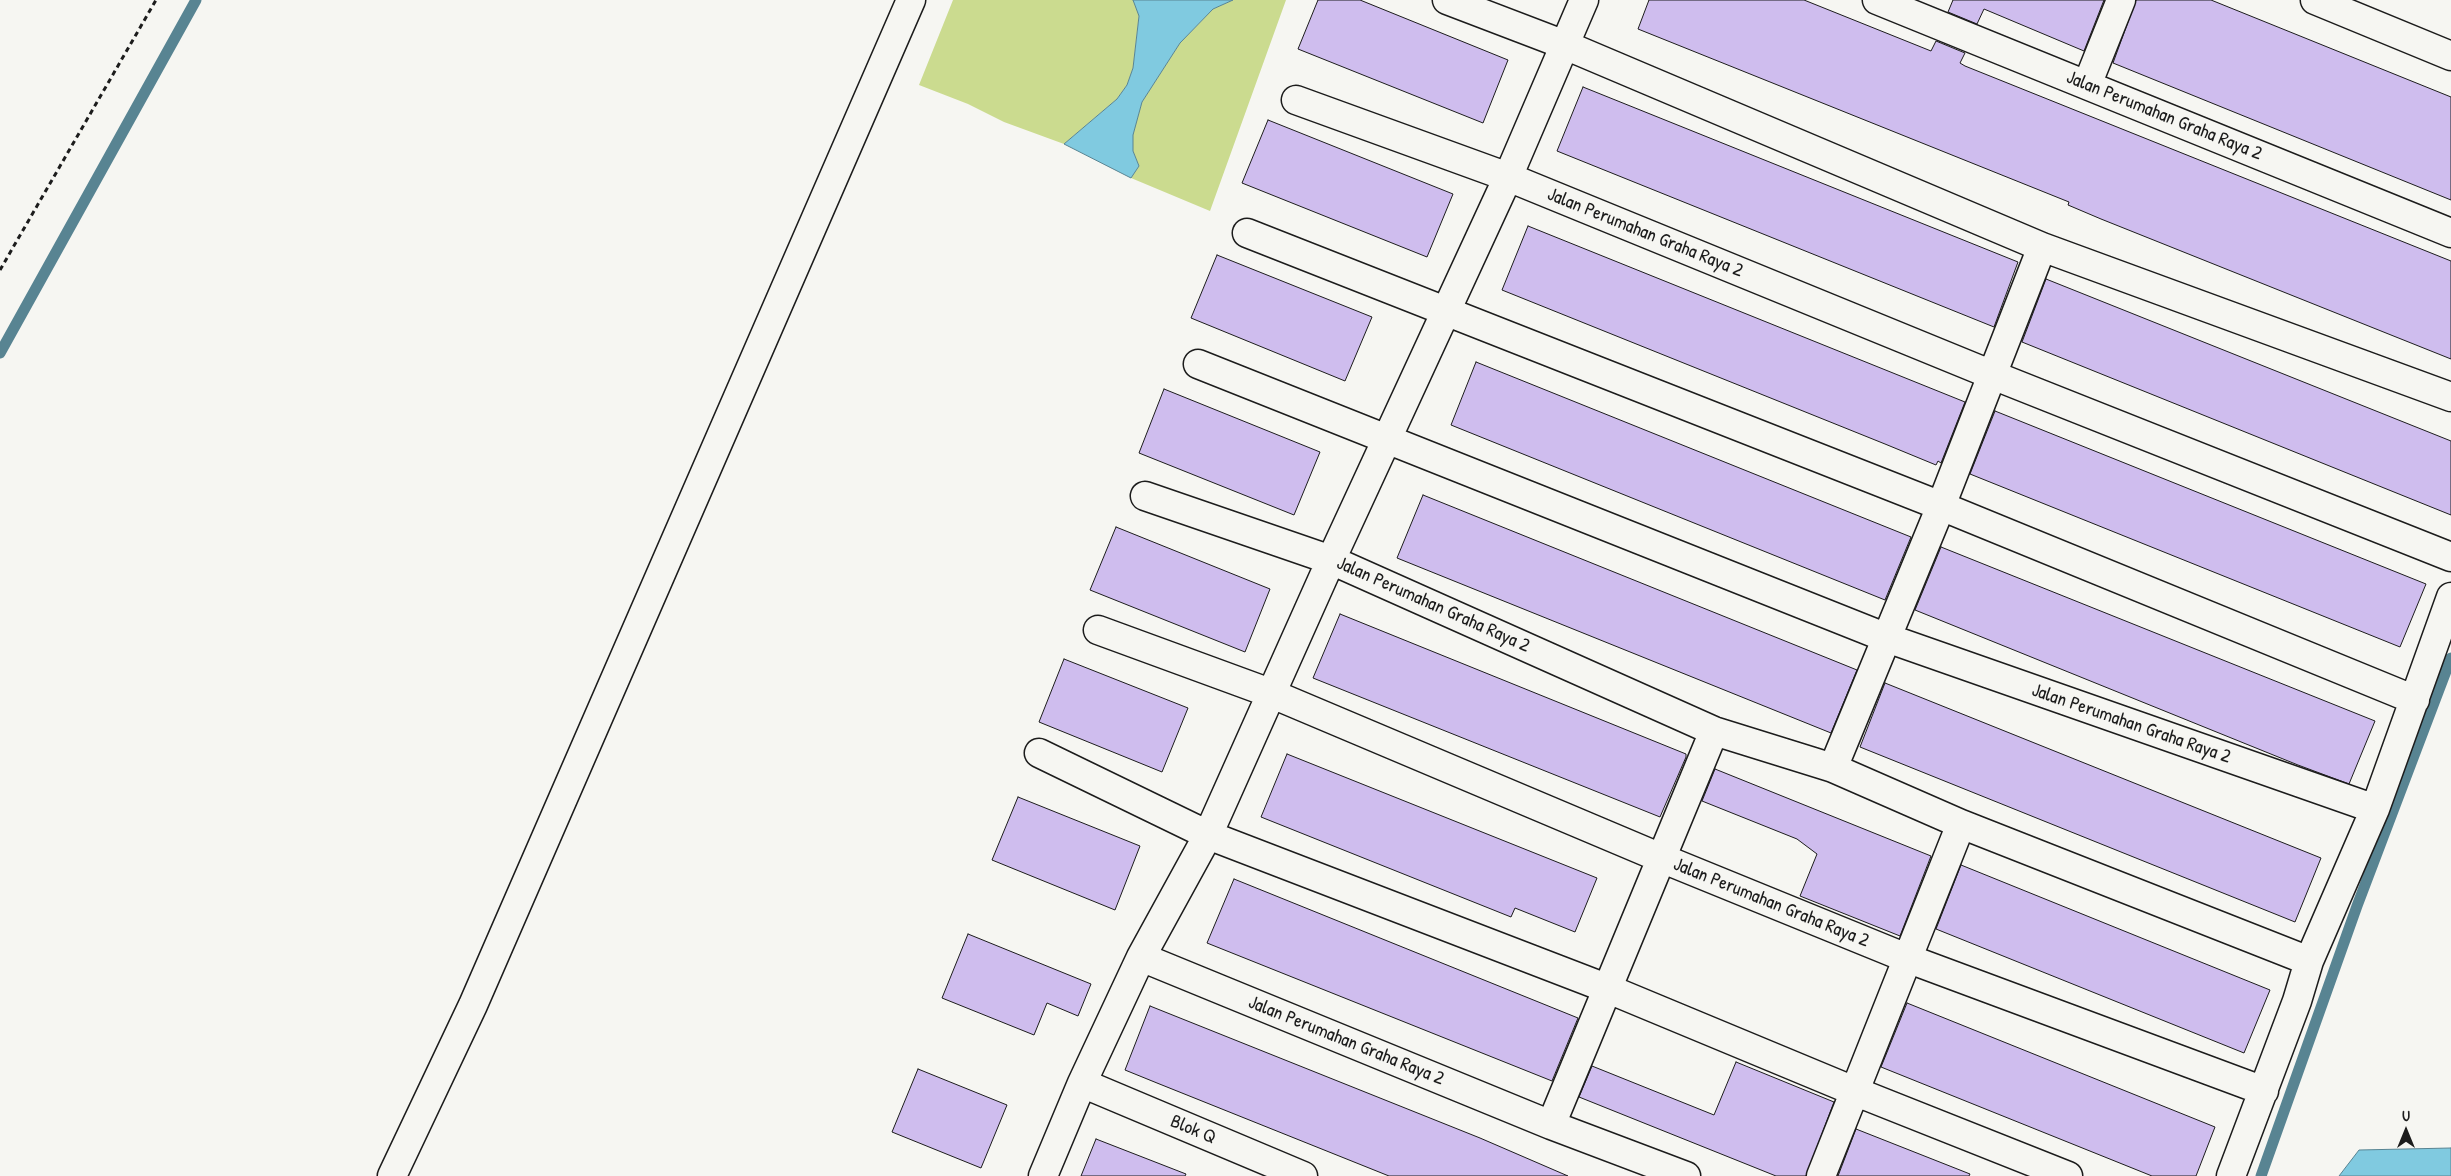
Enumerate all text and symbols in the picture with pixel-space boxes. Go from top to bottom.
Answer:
street label: Jalan Perumahan Graha Raya 2 [2063,66,2265,166]
street label: Jalan Perumahan Graha Raya 2 [1544,183,1746,283]
street label: Jalan Perumahan Graha Raya 2 [1333,552,1533,658]
street label: Jalan Perumahan Graha Raya 2 [2029,679,2233,769]
street label: Jalan Perumahan Graha Raya 2 [1670,853,1872,953]
street label: Jalan Perumahan Graha Raya 2 [1245,991,1447,1091]
north arrow [2381,1106,2431,1156]
text: U [2402,1106,2410,1125]
street label: Blok Q [1167,1110,1219,1150]

